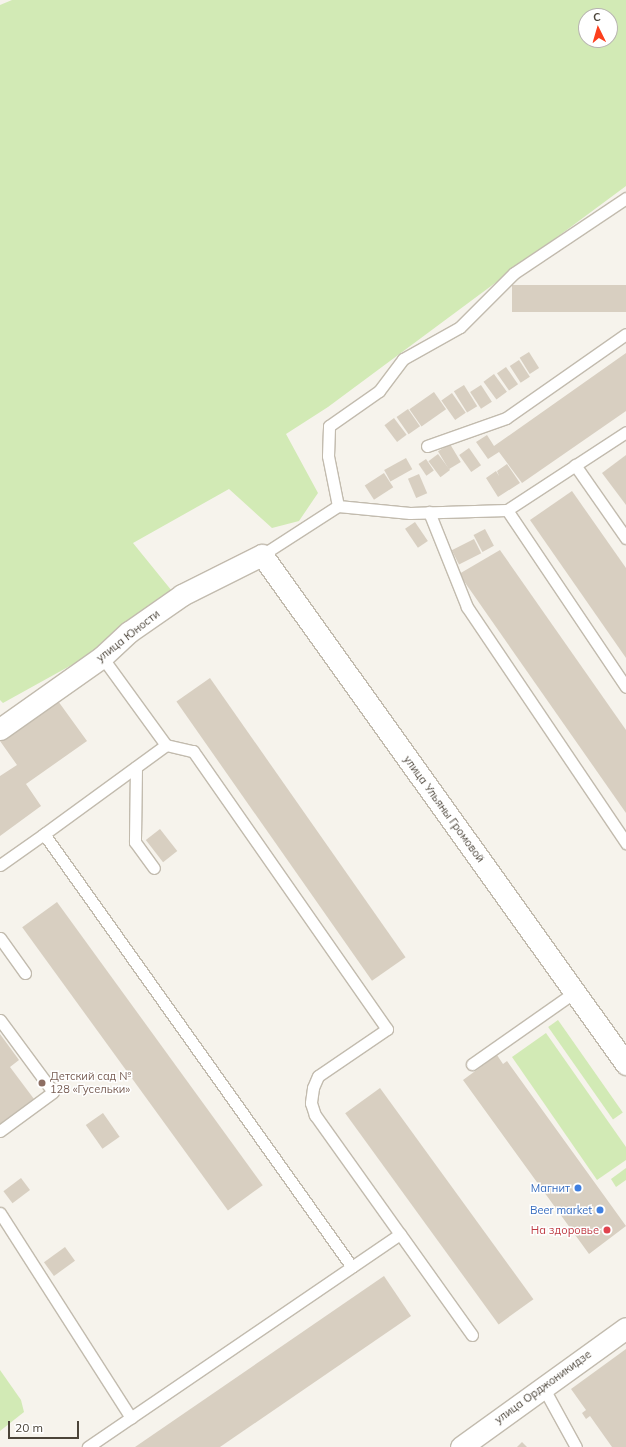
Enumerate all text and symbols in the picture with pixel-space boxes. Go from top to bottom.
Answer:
north arrow [578,8,618,48]
text: С [593,10,601,24]
street label: улица Юности [94,607,162,665]
street label: улица Ульяны Громовой [401,753,487,865]
place label: Детский сад № 128 «Гусельки» [50,1070,131,1096]
marker: Детский сад № 128 «Гусельки» [37,1078,47,1088]
place label: Магнит [531,1181,570,1195]
marker: Магнит [573,1183,583,1193]
place label: Beer market [530,1203,592,1217]
marker: Beer market [595,1205,605,1215]
place label: На здоровье [531,1223,599,1237]
marker: На здоровье [602,1225,612,1235]
street label: улица Орджоникидзе [492,1348,594,1426]
scale bar [10,1413,81,1439]
text: 20 m [15,1420,43,1435]

